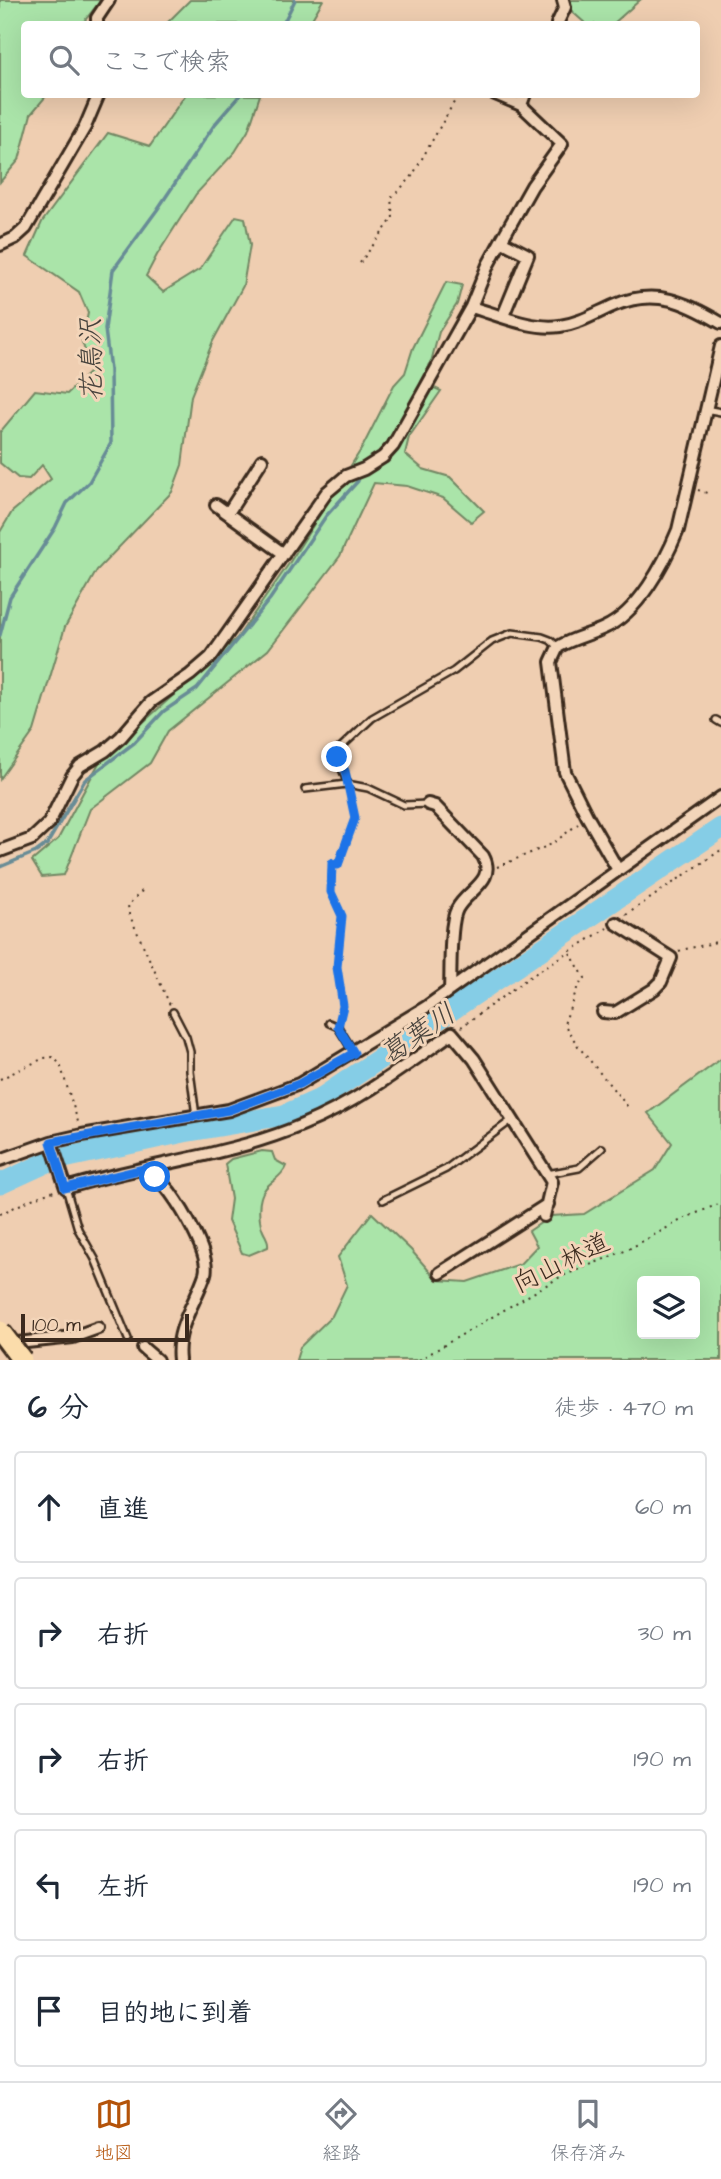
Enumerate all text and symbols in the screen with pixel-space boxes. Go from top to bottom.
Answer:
search box [21,21,700,98]
icon: search [45,41,83,79]
text: ここで検索 [101,44,231,80]
water label: 花鳥沢 [71,317,112,402]
route end [321,741,352,772]
water label: 葛葉川 [372,995,464,1074]
route start [139,1161,170,1192]
street label: 向山林道 [507,1224,616,1302]
map controls [637,1276,700,1339]
button: layers [637,1276,700,1339]
scale bar [21,1311,189,1343]
text: 100 m [32,1312,81,1339]
text: 6 分 [28,1387,89,1429]
text: 徒歩 · 470 m [554,1392,693,1424]
icon: ahead [30,1488,68,1526]
text: 直進 [97,1491,149,1527]
text: 60 m [635,1491,691,1523]
icon: right [30,1614,68,1652]
text: 右折 [97,1617,149,1653]
text: 30 m [638,1617,691,1649]
icon: right [30,1740,68,1778]
text: 右折 [97,1743,149,1779]
text: 190 m [633,1743,691,1775]
icon: left [30,1866,68,1904]
text: 左折 [97,1869,149,1905]
text: 190 m [633,1869,691,1901]
icon: arrive [30,1992,68,2030]
text: 目的地に到着 [97,1995,253,2031]
tab: 地図 [95,2095,133,2167]
tab: 経路 [322,2095,360,2167]
tab: 保存済み [550,2095,626,2167]

